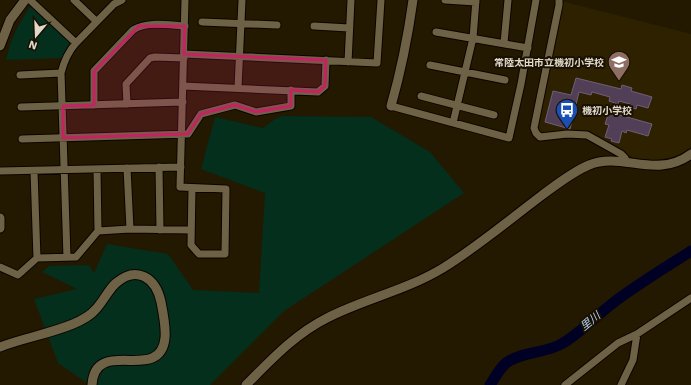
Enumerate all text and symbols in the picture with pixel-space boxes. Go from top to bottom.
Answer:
north arrow [16,16,56,56]
text: N [27,38,39,52]
school or university icon: 常陸太田市立機初小学校 [606,49,632,82]
place label: 常陸太田市立機初小学校 [494,57,604,68]
bus stop icon: 機初小学校 [554,97,580,130]
place label: 機初小学校 [582,105,632,116]
water label: 里川 [578,309,604,333]

